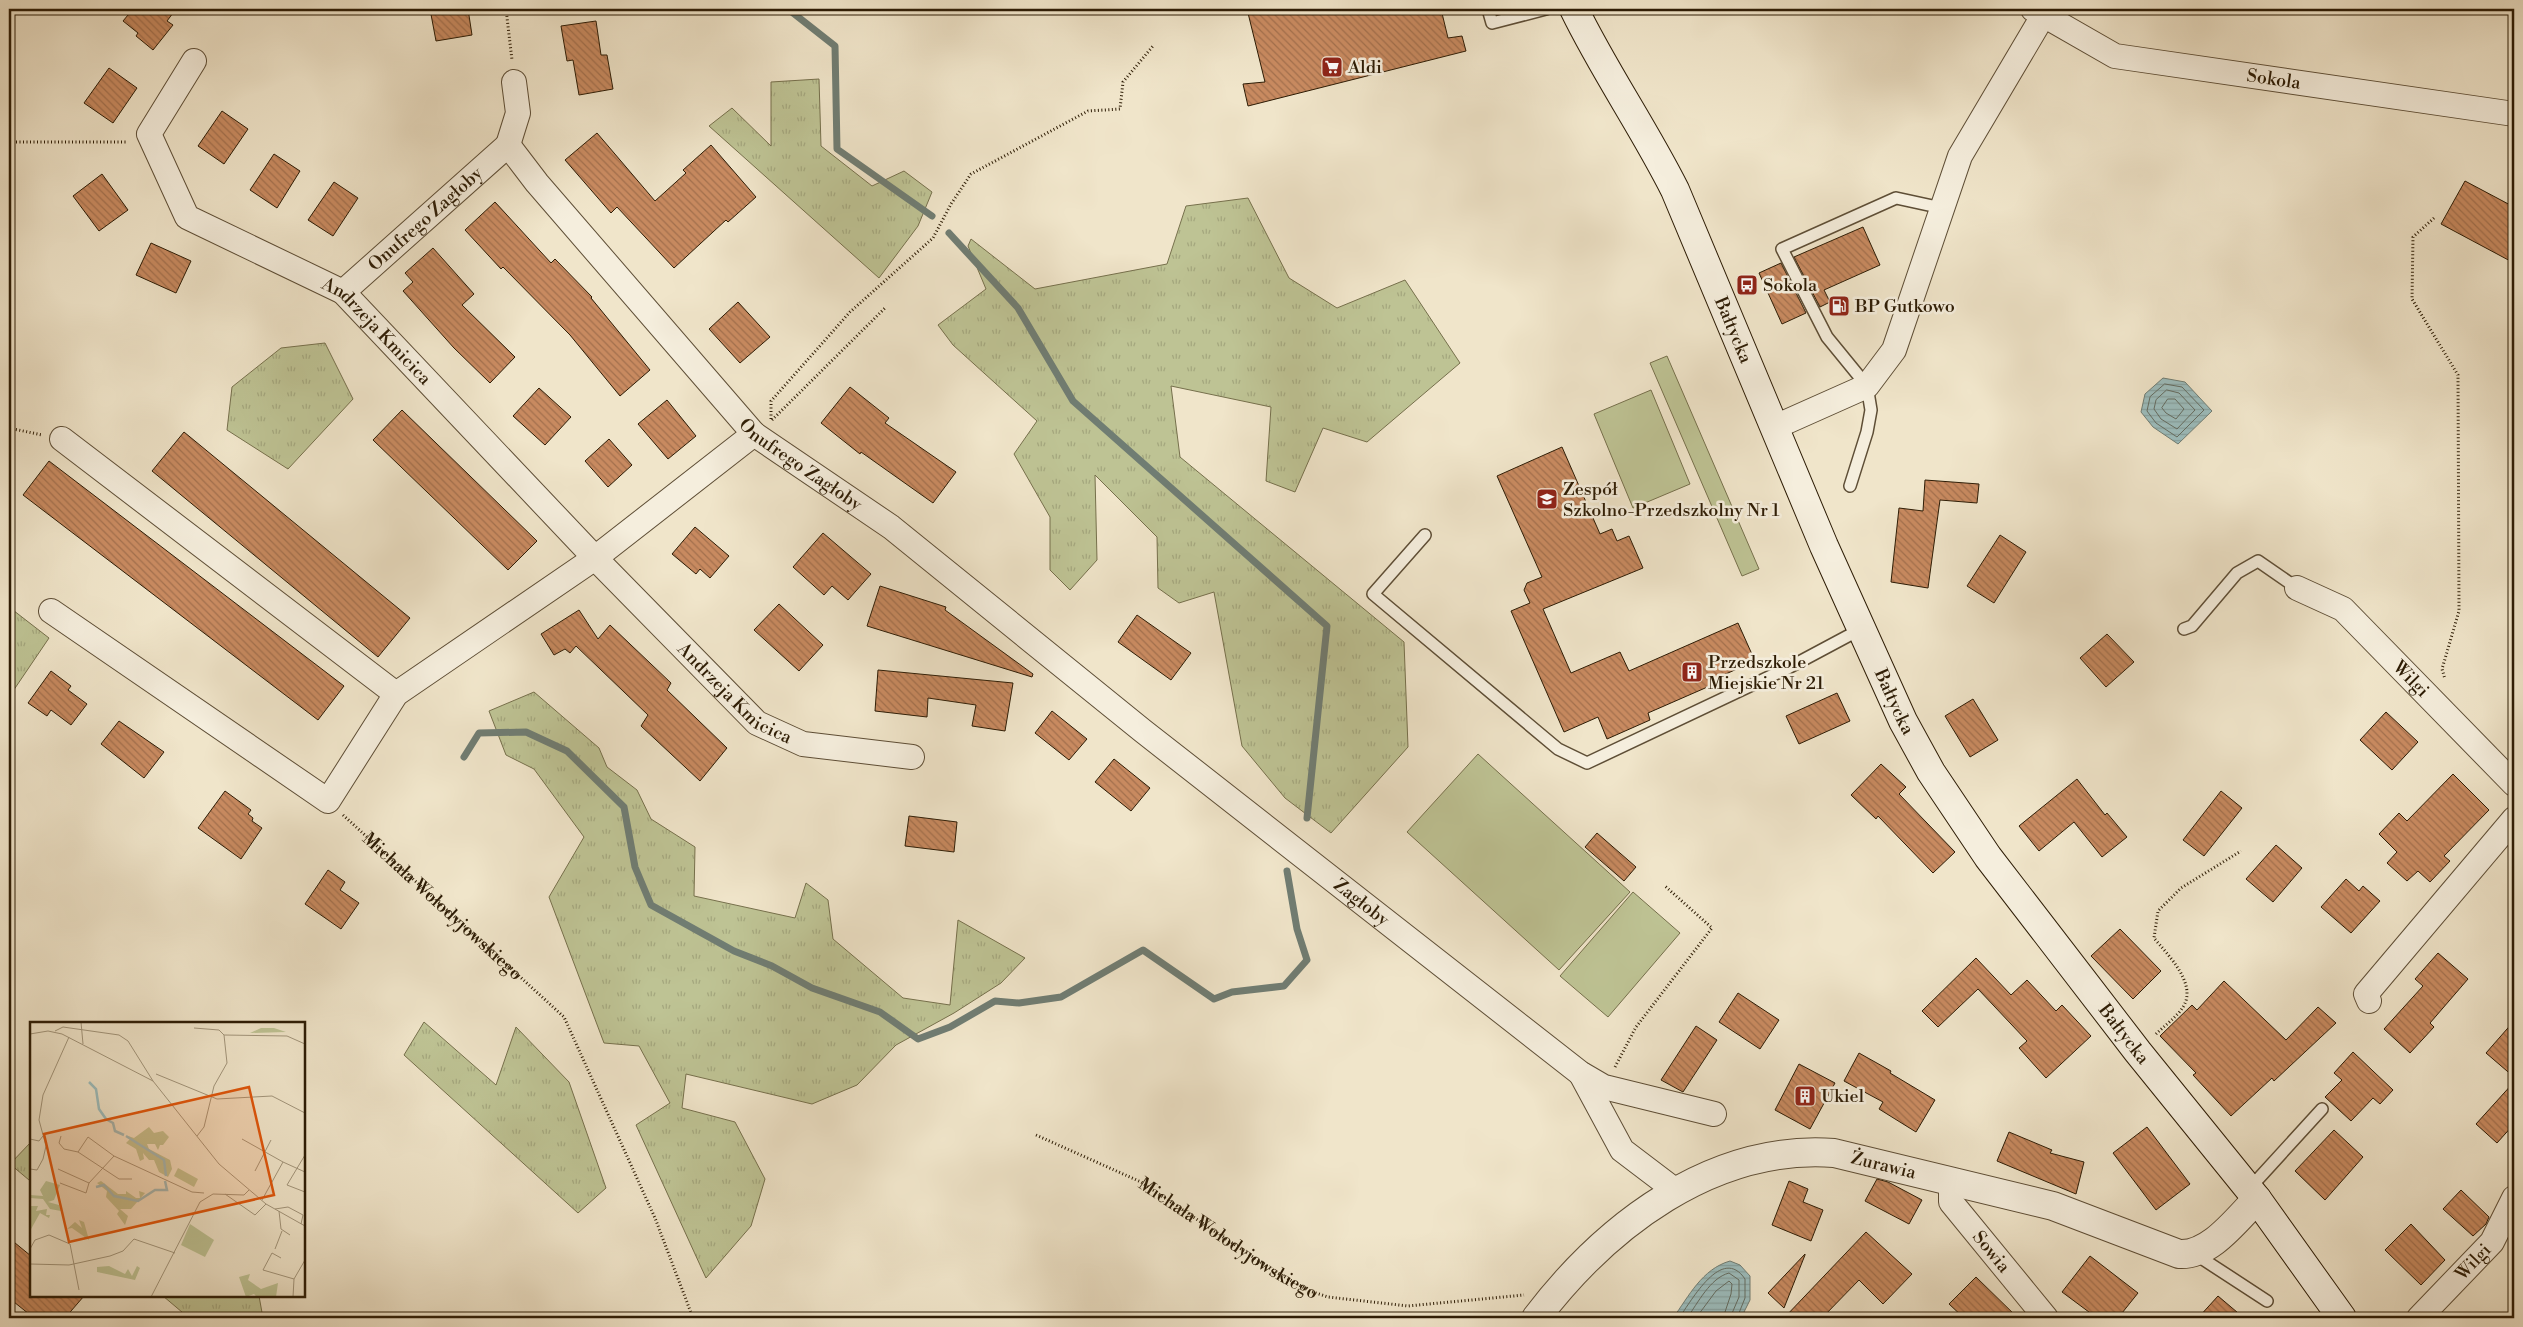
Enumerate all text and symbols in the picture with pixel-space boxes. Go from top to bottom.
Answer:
supermarket icon: Aldi [1320,55,1344,79]
place label: Aldi [1347,56,1382,79]
street label: Sokola [2245,64,2303,94]
street label: Onufrego Zagłoby [363,162,487,276]
street label: Andrzeja Kmicica [317,272,437,390]
bus stop icon: Sokola [1735,273,1759,297]
place label: Sokola [1763,274,1818,297]
street label: Bałtycka [1709,292,1758,367]
fuel station icon: BP Gutkowo [1827,294,1851,318]
place label: BP Gutkowo [1854,295,1955,318]
street label: Onufrego Zagłoby [734,413,867,516]
place label: Zespół Szkolno-Przedszkolny Nr 1 [1563,478,1780,522]
school or university icon: Zespół Szkolno-Przedszkolny Nr 1 [1535,487,1559,511]
street label: Andrzeja Kmicica [672,637,796,749]
place label: Przedszkole Miejskie Nr 21 [1708,651,1824,695]
street label: Wilgi [2387,655,2434,702]
building icon: Przedszkole Miejskie Nr 21 [1680,660,1704,684]
street label: Bałtycka [1869,664,1920,739]
street label: Michała Wołodyjowskiego [358,827,528,985]
street label: Zagłoby [1329,873,1394,931]
street label: Bałtycka [2093,998,2155,1069]
inset map [30,1022,305,1297]
building icon: Ukiel [1793,1084,1817,1108]
place label: Ukiel [1821,1085,1865,1108]
street label: Żurawia [1849,1146,1919,1184]
street label: Michała Wołodyjowskiego [1134,1172,1320,1304]
street label: Sowia [1968,1226,2016,1278]
street label: Wilgi [2449,1239,2496,1286]

